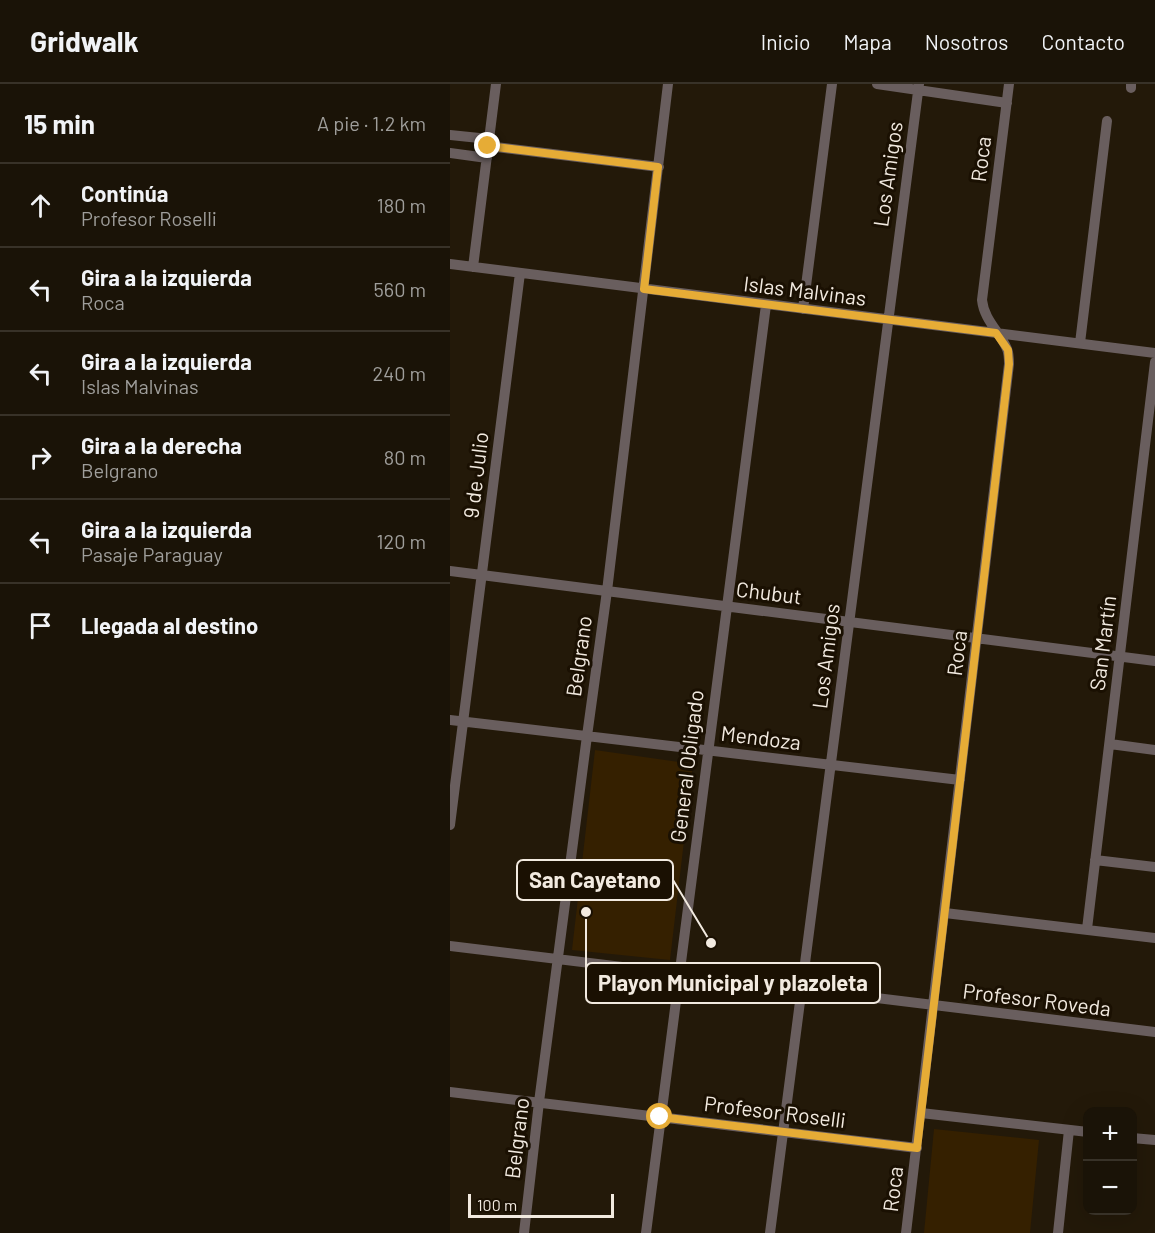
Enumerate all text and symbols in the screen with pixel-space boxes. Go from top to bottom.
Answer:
text: Gridwalk [30,24,139,58]
text: Inicio [761,29,811,54]
text: Mapa [844,29,892,54]
text: Nosotros [925,29,1008,54]
text: Contacto [1041,29,1125,54]
text: 15 min [24,108,95,139]
text: A pie · 1.2 km [317,111,426,135]
street label: Los Amigos [867,120,907,228]
route end [474,132,500,158]
street label: Roca [965,135,995,183]
text: Continúa [81,180,168,206]
icon: ahead [24,189,57,222]
text: 180 m [377,193,426,217]
text: Profesor Roselli [81,206,217,230]
text: Gira a la izquierda [81,264,252,290]
street label: Islas Malvinas [742,270,868,310]
icon: left [24,273,57,306]
text: 560 m [374,277,426,301]
text: Roca [81,290,125,314]
text: Gira a la izquierda [81,348,252,374]
icon: left [24,357,57,390]
text: 240 m [372,361,426,385]
text: Islas Malvinas [81,374,199,398]
street label: 9 de Julio [457,430,493,520]
text: Gira a la derecha [81,432,242,458]
icon: right [24,441,57,474]
text: 80 m [384,445,426,469]
text: Belgrano [81,458,159,482]
text: Gira a la izquierda [81,516,252,542]
icon: left [24,525,57,558]
text: 120 m [376,529,426,553]
text: Pasaje Paraguay [81,542,223,566]
street label: Chubut [735,576,803,608]
street label: San Martín [1084,594,1120,692]
street label: Los Amigos [806,602,844,710]
icon: arrive [24,609,57,642]
text: Llegada al destino [81,612,258,638]
street label: Belgrano [560,614,596,698]
street label: Roca [941,629,971,677]
street label: General Obligado [664,688,708,844]
street label: Mendoza [720,720,802,754]
callout: San Cayetano [517,860,673,900]
text: San Cayetano [529,866,661,892]
callout: Playon Municipal y plazoleta [586,963,880,1003]
text: Playon Municipal y plazoleta [598,969,868,995]
street label: Profesor Roveda [962,978,1112,1020]
street label: Profesor Roselli [703,1090,847,1132]
street label: Belgrano [499,1096,533,1180]
route start [646,1103,672,1129]
map controls [1083,1107,1137,1215]
button: + [1083,1107,1137,1161]
button: − [1083,1161,1137,1215]
street label: Roca [877,1165,907,1213]
scale bar [468,1191,614,1218]
text: 100 m [477,1195,517,1214]

